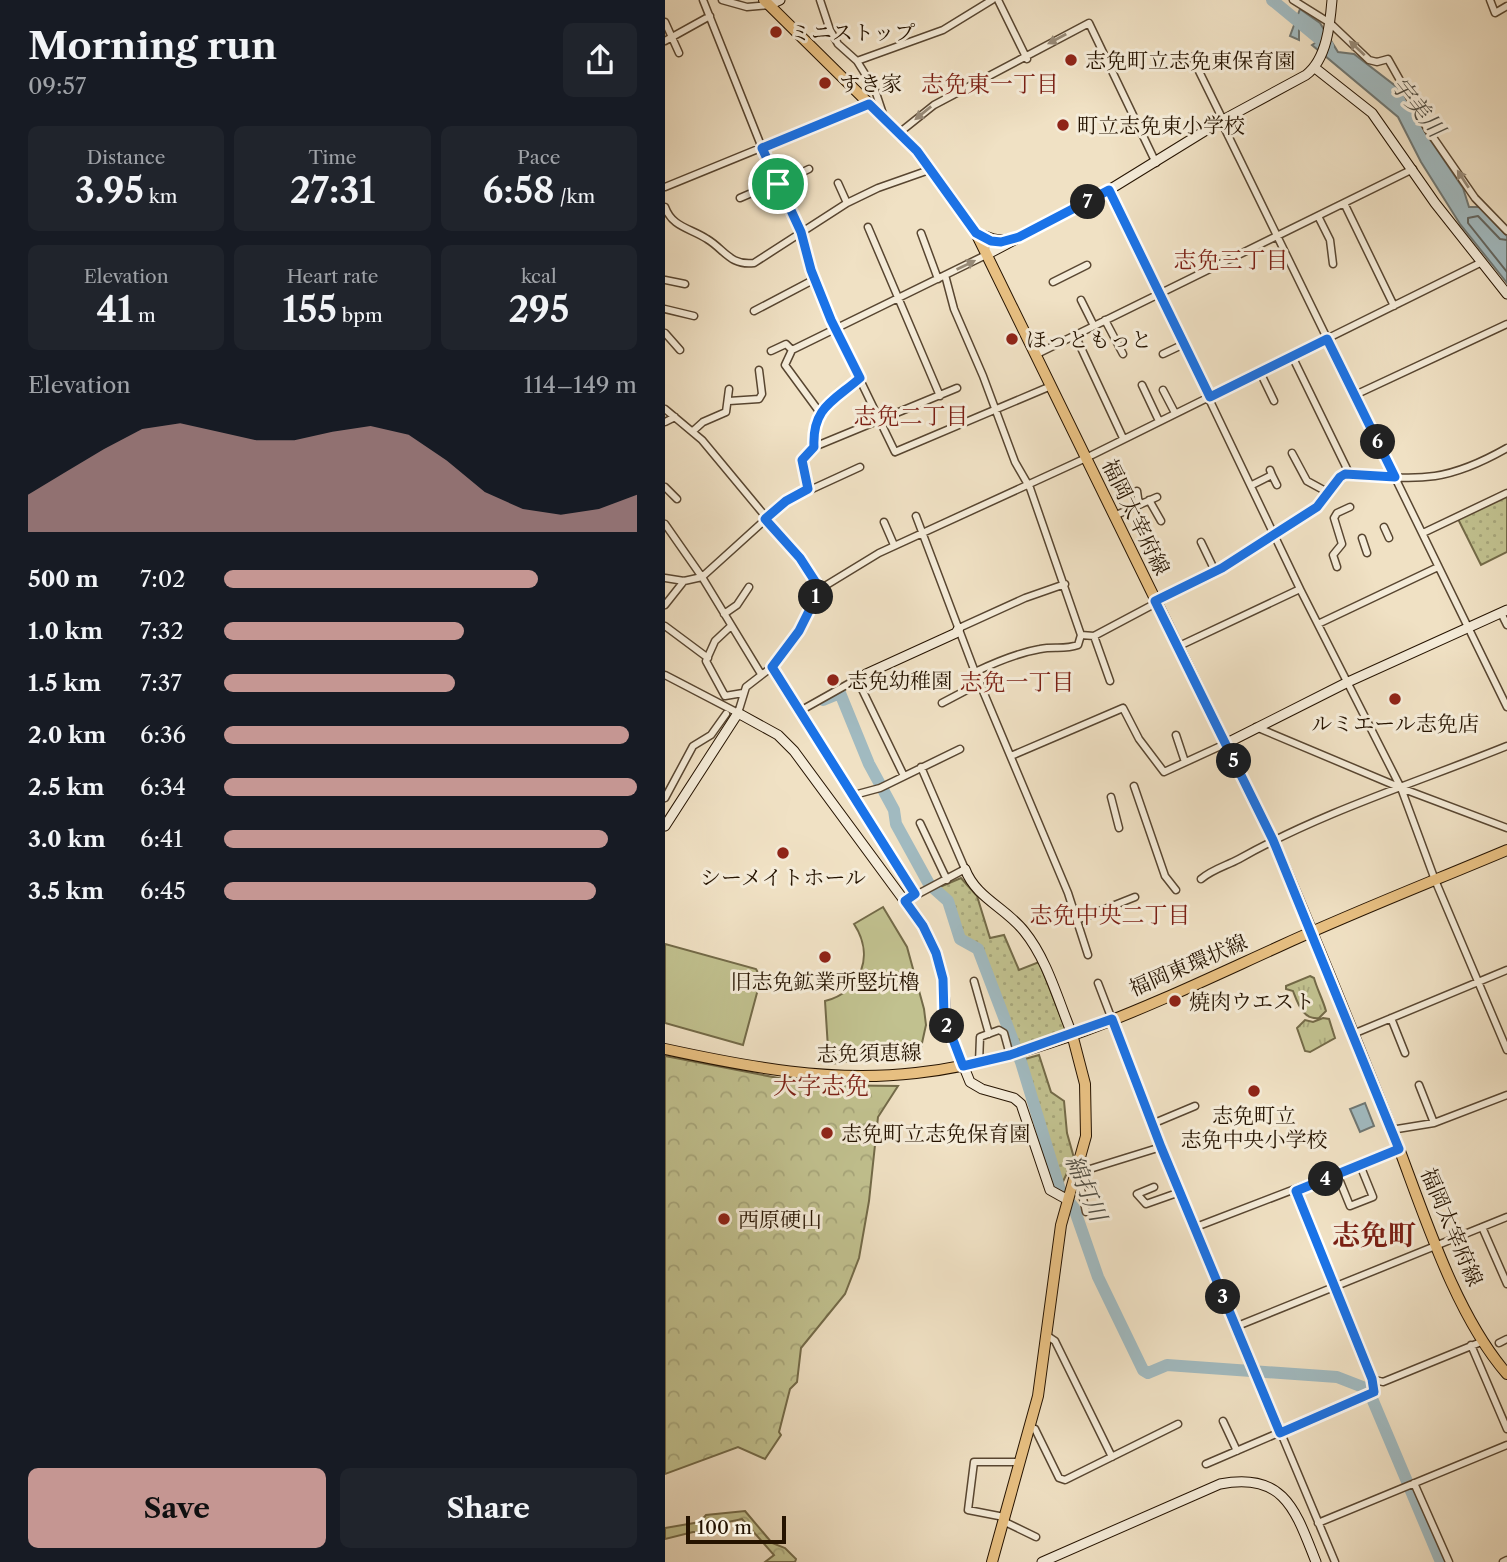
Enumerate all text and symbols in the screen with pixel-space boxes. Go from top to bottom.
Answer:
place label: ミニストップ [790,20,915,45]
text: Morning run [28,22,277,69]
button: share [563,23,637,97]
marker: ミニストップ [768,24,784,40]
one-way arrow [1047,33,1067,45]
one-way arrow [1348,40,1366,56]
place label: 志免町立志免東保育園 [1085,48,1295,73]
marker: 志免町立志免東保育園 [1063,52,1079,68]
district label: 志免東一丁目 [921,70,1059,98]
place label: すき家 [839,71,902,96]
water label: 宇美川 [1385,71,1452,145]
text: 09:57 [28,72,86,100]
marker: すき家 [817,75,833,91]
one-way arrow [915,106,933,121]
place label: 町立志免東小学校 [1077,113,1245,138]
marker: 町立志免東小学校 [1055,117,1071,133]
text: Distance [87,146,165,169]
text: Time [308,146,357,169]
text: Pace [517,146,560,169]
pin [748,154,808,214]
icon: arrive [759,165,797,203]
text: 3.95 [75,169,144,212]
text: 27:31 [290,169,375,212]
text: 6:58 [482,169,555,212]
one-way arrow [1457,170,1470,189]
pin: 7 [1071,184,1105,220]
text: km [144,185,177,208]
text: /km [555,185,595,208]
text: 7 [1083,190,1092,213]
district label: 志免三丁目 [1174,246,1289,274]
one-way arrow [956,259,976,271]
text: Elevation [84,265,169,288]
text: Heart rate [287,265,378,288]
text: kcal [521,265,557,288]
text: 41 [97,288,133,331]
text: 155 [282,288,337,331]
text: 295 [508,288,569,331]
text: m [133,304,156,327]
text: bpm [337,304,383,327]
place label: ほっともっと [1026,327,1152,352]
marker: ほっともっと [1004,331,1020,347]
text: Elevation [28,371,131,399]
text: 114–149 m [524,371,637,399]
district label: 志免二丁目 [854,402,969,430]
pin: 6 [1361,424,1395,460]
text: 6 [1372,430,1383,453]
street label: 福岡太宰府線 [1097,455,1175,579]
text: 500 m [28,565,99,593]
text: 7:02 [140,565,186,593]
pin: 1 [799,580,833,614]
text: 1 [811,585,820,608]
text: 1.0 km [28,617,103,645]
text: 7:32 [140,617,184,645]
place label: 志免幼稚園 [847,668,952,693]
district label: 志免一丁目 [960,668,1075,696]
text: 1.5 km [28,669,101,697]
text: 7:37 [140,669,182,697]
marker: 志免幼稚園 [825,672,841,688]
marker: ルミエール志免店 [1387,691,1403,707]
place label: ルミエール志免店 [1311,711,1479,736]
text: 2.0 km [28,721,106,749]
text: 6:36 [140,721,186,749]
pin: 5 [1217,744,1251,778]
text: 5 [1228,749,1239,772]
text: 2.5 km [28,773,104,801]
text: 6:34 [140,773,186,801]
text: 3.0 km [28,825,106,853]
text: 6:41 [140,825,183,853]
marker: シーメイトホール [775,845,791,861]
place label: シーメイトホール [700,865,866,890]
text: 3.5 km [28,877,104,905]
text: 6:45 [140,877,186,905]
district label: 志免中央二丁目 [1030,901,1191,929]
street label: 福岡東環状線 [1125,929,1251,1001]
marker: 旧志免鉱業所竪坑櫓 [817,949,833,965]
place label: 旧志免鉱業所竪坑櫓 [731,969,920,994]
place label: 焼肉ウエスト [1189,989,1315,1014]
marker: 焼肉ウエスト [1167,993,1183,1009]
pin: 2 [929,1009,965,1044]
text: 2 [941,1014,952,1037]
street label: 志免須恵線 [816,1040,922,1066]
district label: 大字志免 [773,1071,869,1100]
marker: 志免町立 志免中央小学校 [1246,1083,1262,1099]
place label: 志免町立 志免中央小学校 [1181,1103,1328,1152]
place label: 志免町立志免保育園 [841,1121,1030,1146]
marker: 志免町立志免保育園 [819,1125,835,1141]
water label: 綿打川 [1060,1151,1114,1228]
pin: 4 [1309,1162,1343,1196]
street label: 福岡太宰府線 [1416,1164,1488,1290]
text: 4 [1320,1167,1331,1190]
place label: 西原硬山 [738,1207,822,1232]
marker: 西原硬山 [716,1211,732,1227]
district label: 志免町 [1332,1218,1416,1252]
pin: 3 [1205,1280,1241,1314]
text: 3 [1217,1285,1228,1308]
button: Save [28,1468,326,1548]
button: Share [340,1468,637,1548]
scale bar [686,1513,786,1545]
text: 100 m [697,1516,752,1539]

